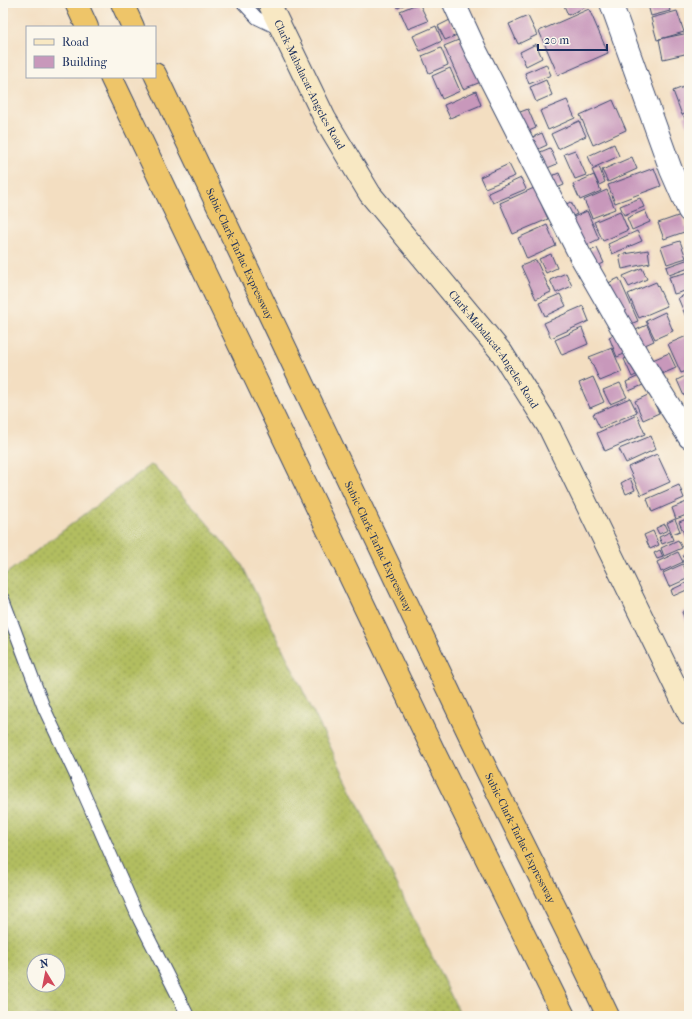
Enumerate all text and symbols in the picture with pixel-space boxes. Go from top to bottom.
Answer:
street label: Clark-Mabalacat-Angeles Road [271,17,349,152]
legend [26,26,156,78]
scale bar [538,26,607,52]
text: 20 m [544,33,569,47]
text: Road [62,35,89,49]
text: Building [62,55,107,69]
street label: Subic-Clark-Tarlac Expressway [203,186,277,323]
street label: Clark-Mabalacat-Angeles Road [446,287,542,411]
street label: Subic-Clark-Tarlac Expressway [342,479,416,615]
street label: Subic-Clark-Tarlac Expressway [483,771,559,906]
north arrow [26,953,66,993]
text: N [39,956,50,971]

